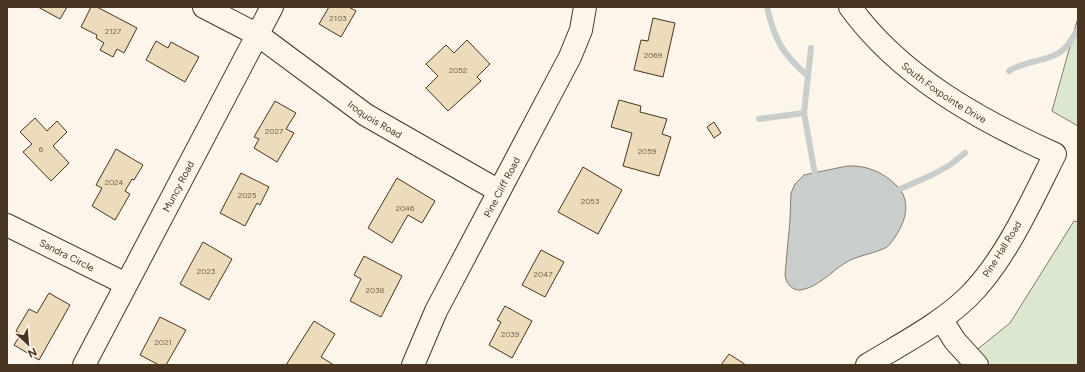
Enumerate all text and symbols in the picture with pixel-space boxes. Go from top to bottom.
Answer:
house number: 2103 [329,13,347,23]
house number: 2127 [105,26,122,36]
house number: 2069 [644,50,663,60]
street label: South Foxpointe Drive [899,59,989,126]
house number: 2052 [449,65,467,75]
street label: Iroquois Road [345,97,405,141]
house number: 2027 [265,126,284,136]
house number: 6 [39,144,44,154]
house number: 2059 [638,146,657,156]
street label: Pine Cliff Road [480,154,523,219]
street label: Muncy Road [159,158,197,214]
house number: 2024 [104,177,124,187]
house number: 2025 [238,190,257,200]
house number: 2053 [581,196,599,206]
house number: 2046 [395,203,415,213]
street label: Pine Hall Road [979,218,1025,280]
street label: Sandra Circle [37,236,97,274]
house number: 2023 [197,266,215,276]
house number: 2047 [534,269,553,279]
house number: 2038 [366,285,385,295]
north arrow [8,324,48,364]
house number: 2039 [501,329,520,339]
house number: 2021 [154,337,172,347]
text: N [25,345,39,360]

